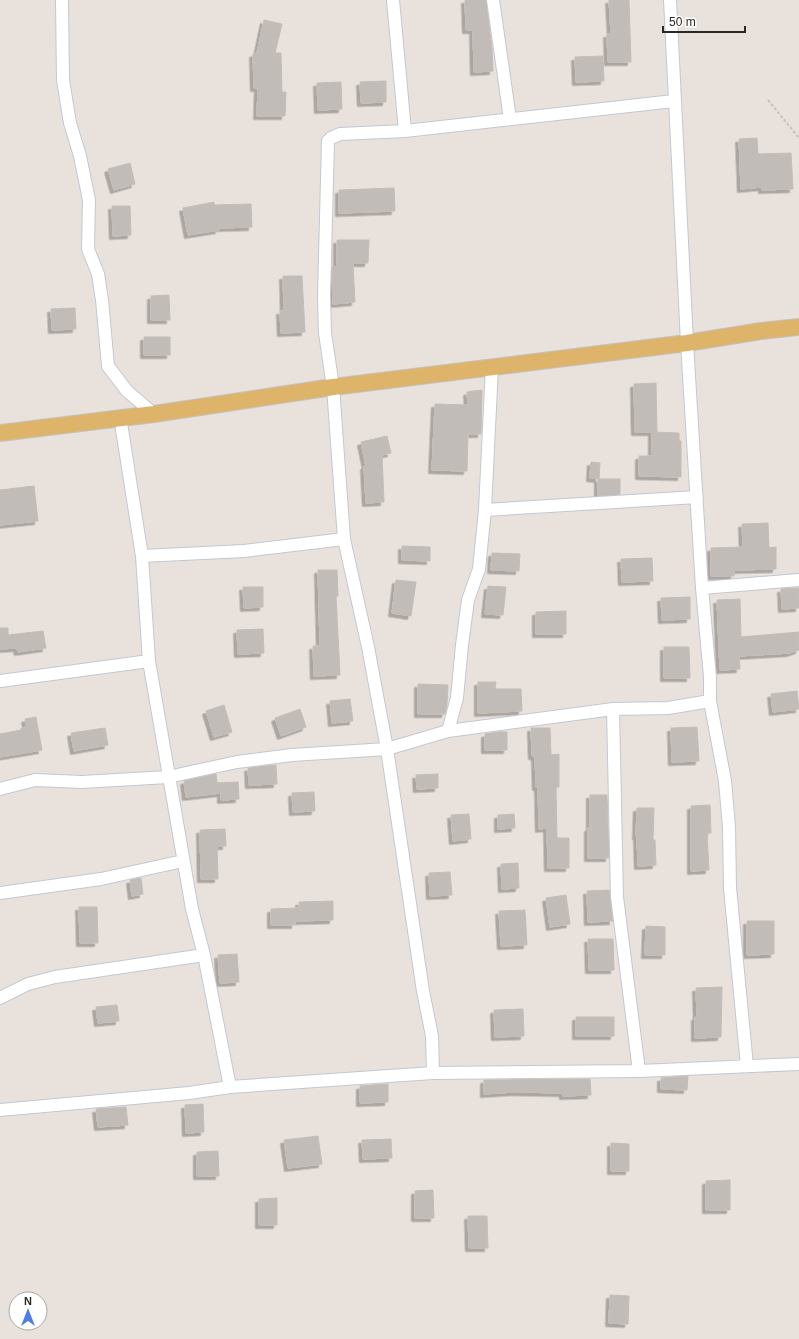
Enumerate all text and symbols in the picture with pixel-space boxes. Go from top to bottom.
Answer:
scale bar [663,8,745,34]
text: 50 m [669,15,696,29]
north arrow [8,1291,48,1331]
text: N [24,1295,32,1307]

